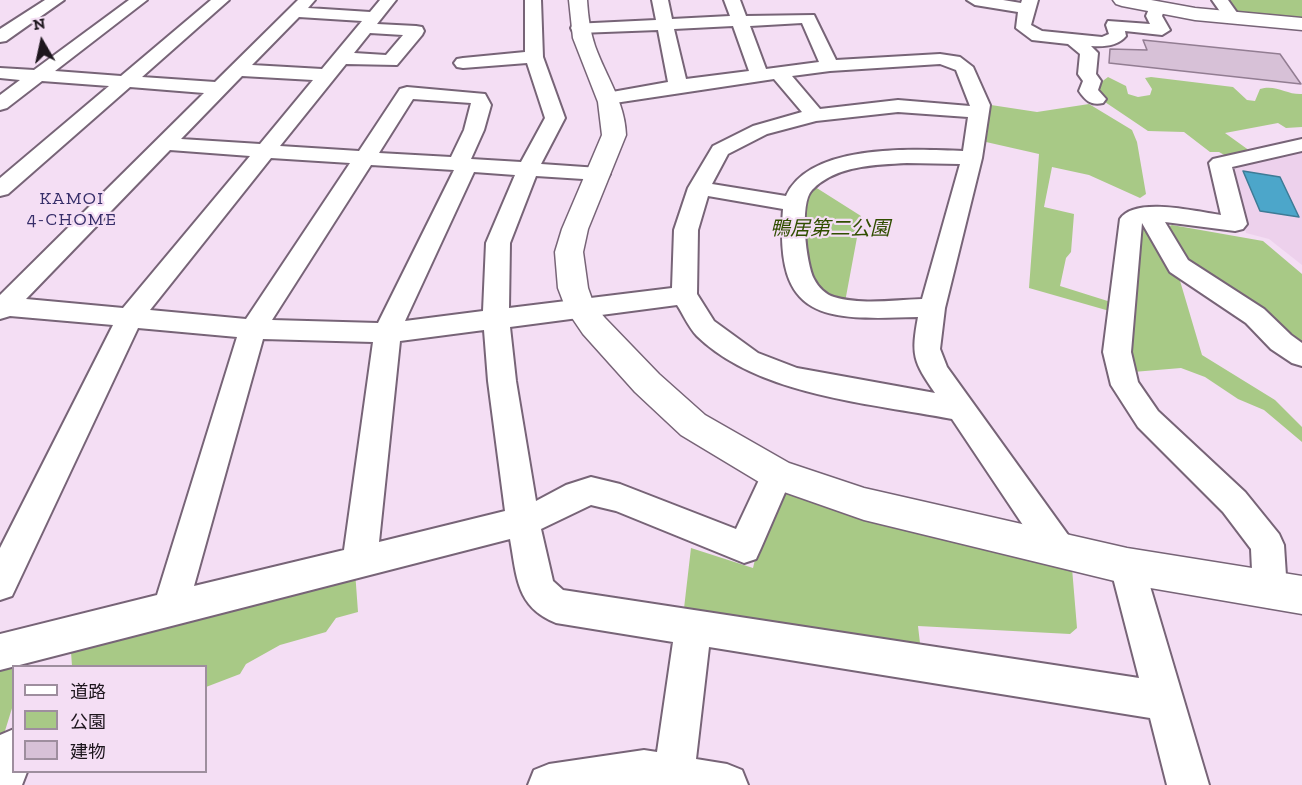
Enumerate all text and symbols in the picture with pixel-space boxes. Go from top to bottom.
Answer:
north arrow [12,12,72,72]
text: N [32,13,47,34]
district label: KAMOI 4-CHOME [27,188,117,230]
park label: 鴨居第二公園 [770,217,890,241]
legend [12,665,207,773]
text: 道路 [70,681,106,703]
text: 公園 [70,711,106,733]
text: 建物 [70,741,106,763]

